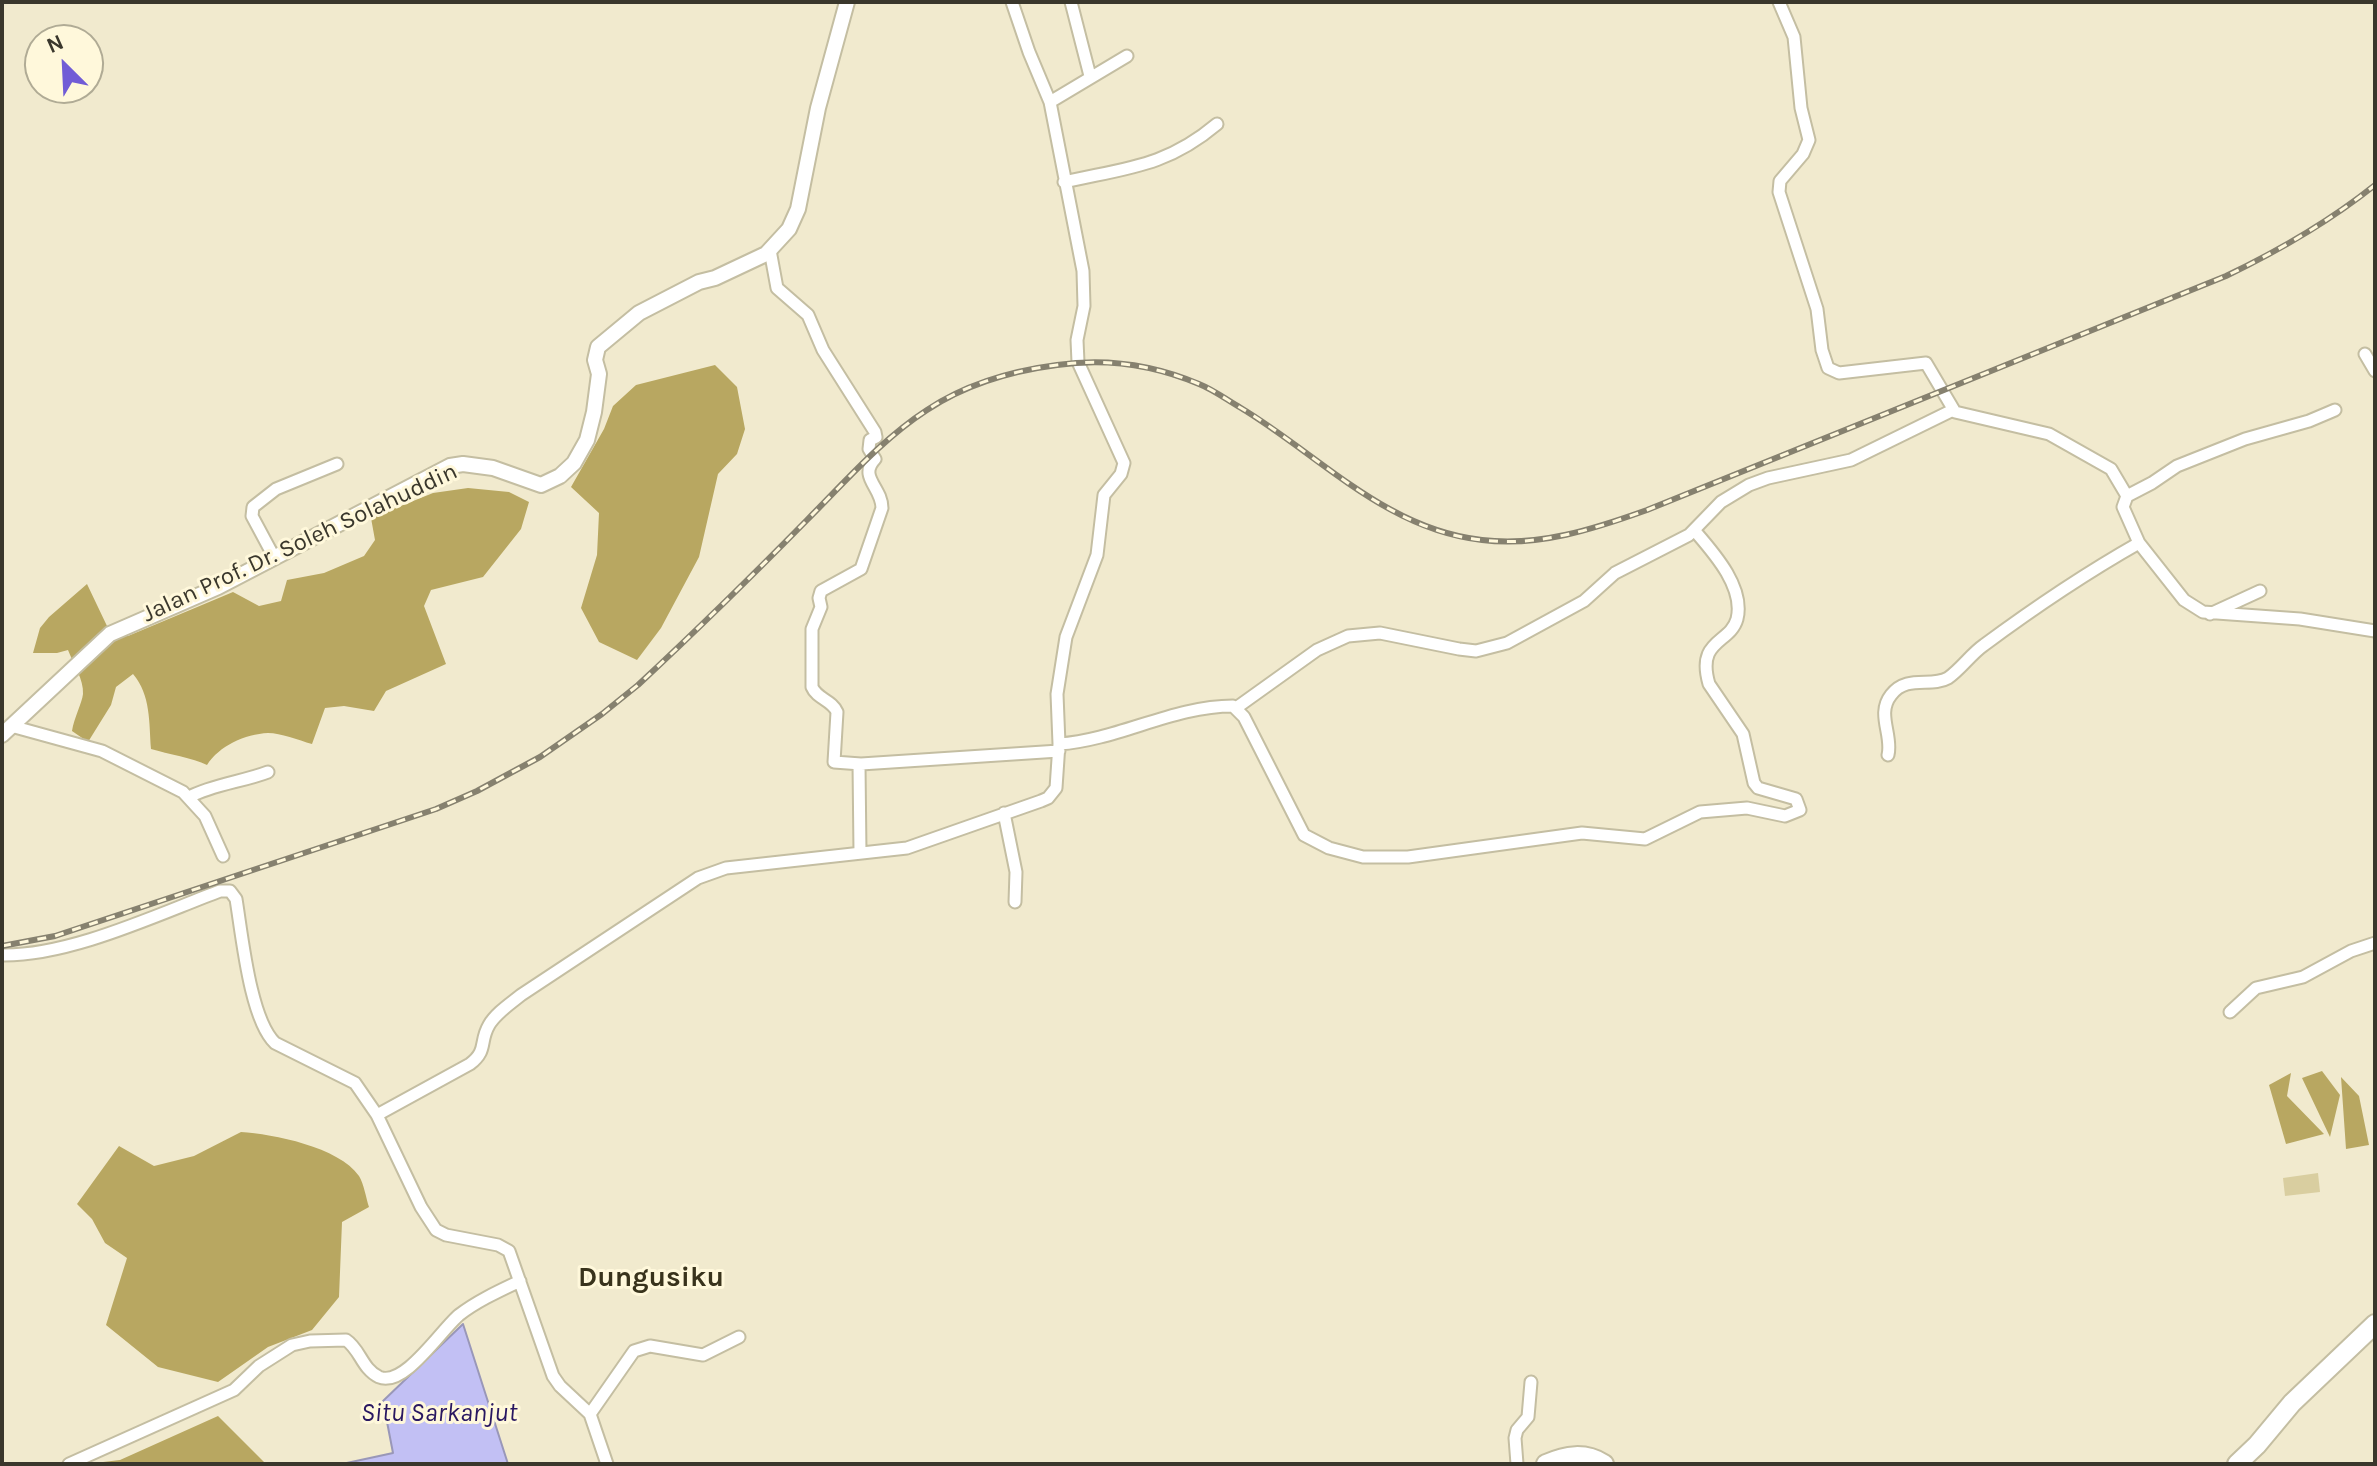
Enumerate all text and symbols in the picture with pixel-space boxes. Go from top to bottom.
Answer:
north arrow [24,24,104,104]
text: N [43,29,68,59]
street label: Jalan Prof. Dr. Soleh Solahuddin [138,457,462,629]
district label: Dungusiku [578,1261,724,1295]
water label: Situ Sarkanjut [361,1398,517,1430]

